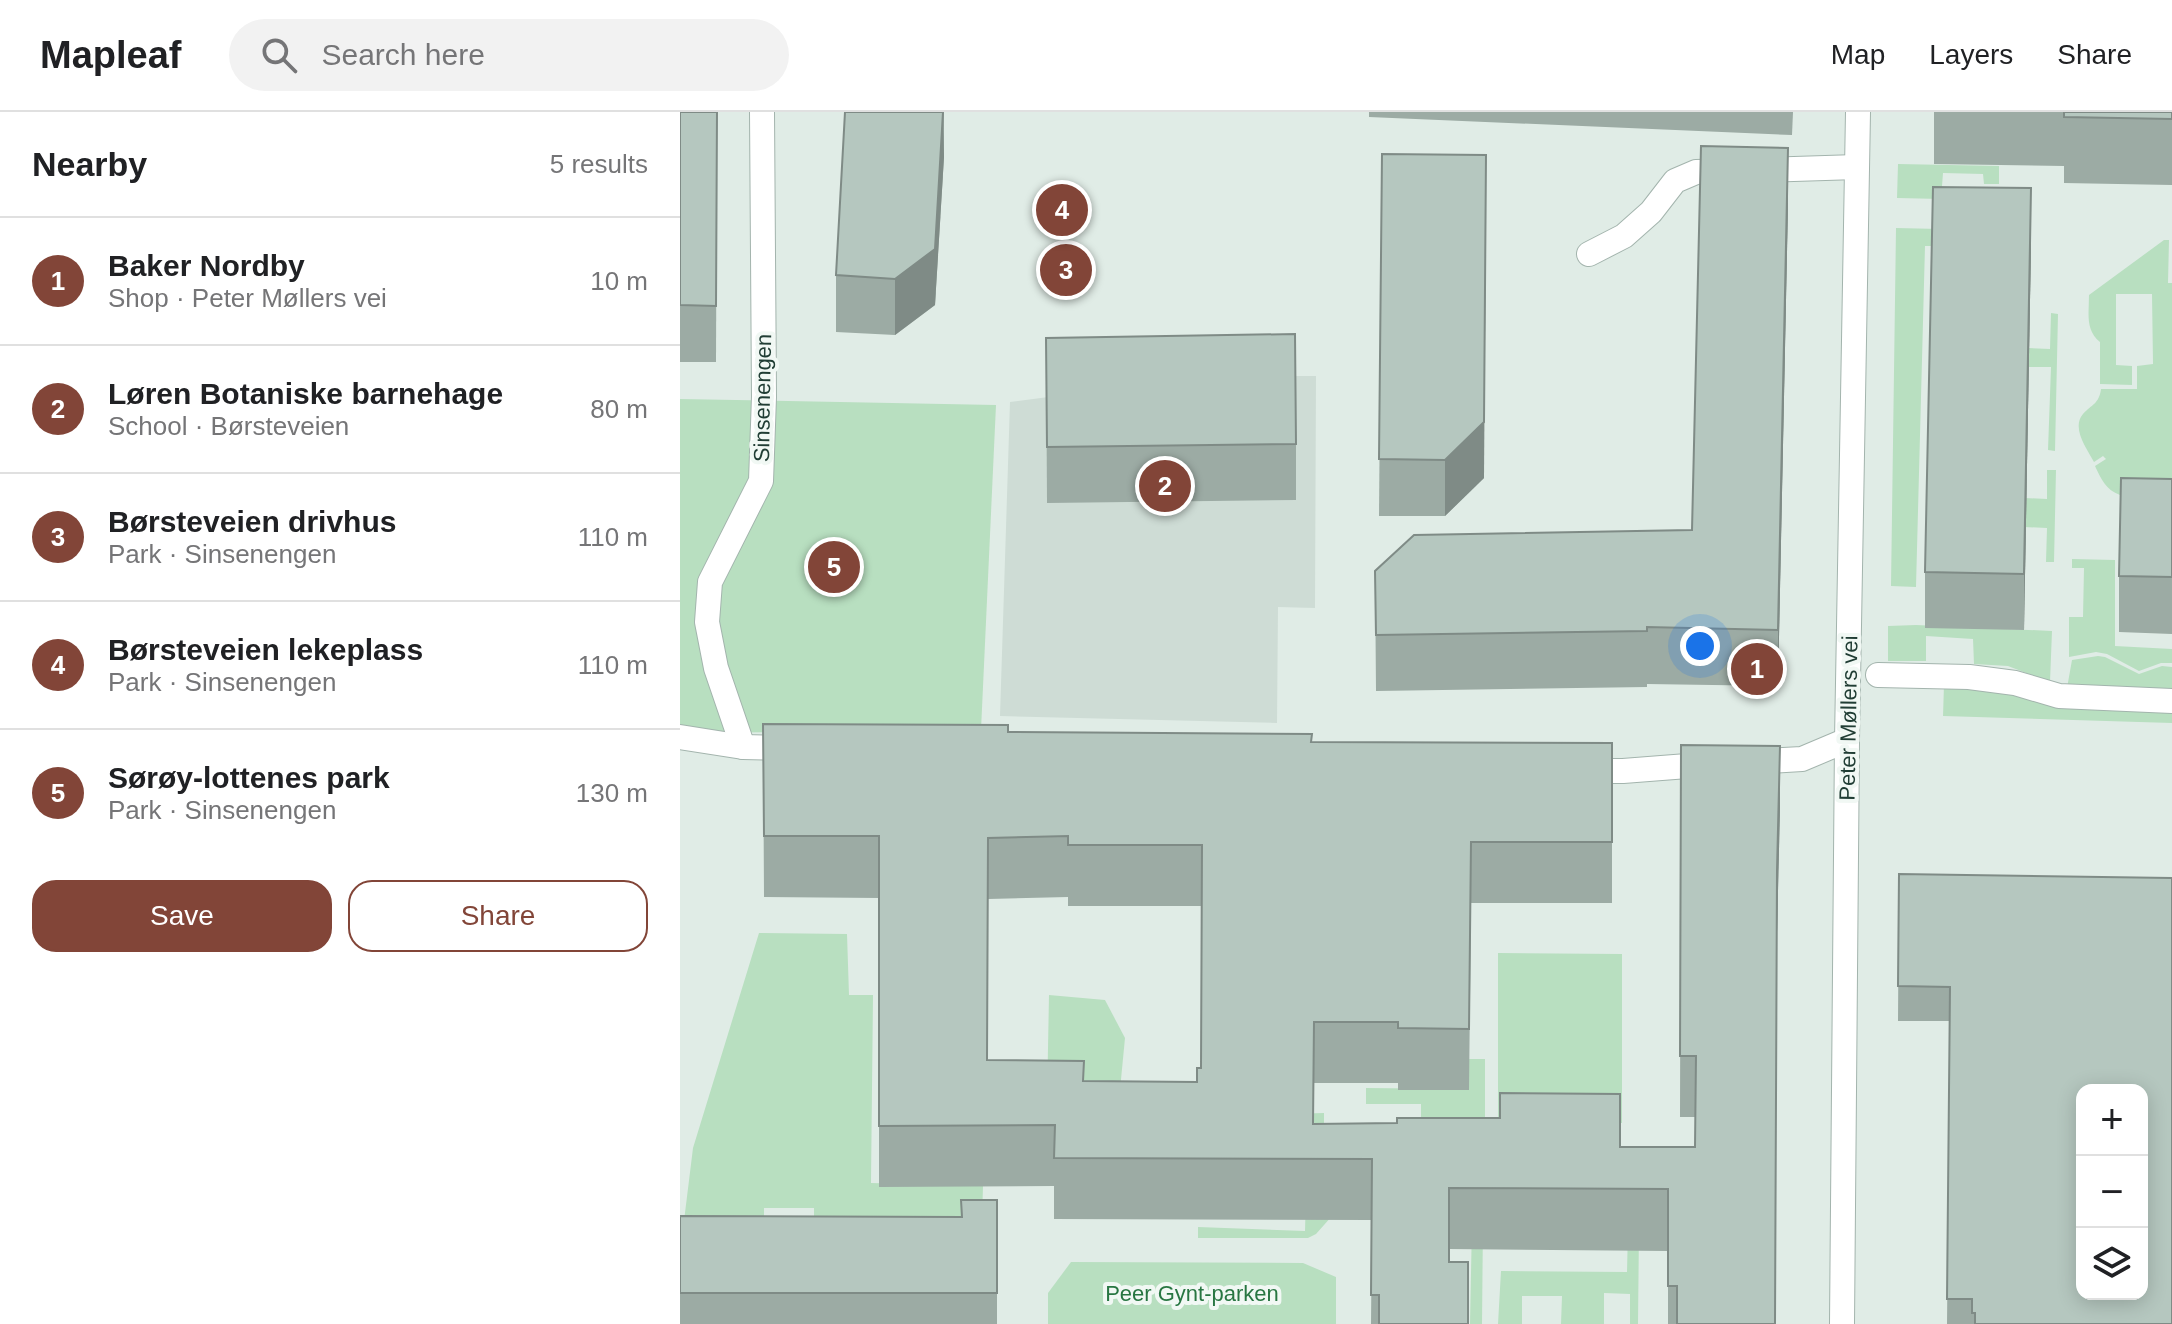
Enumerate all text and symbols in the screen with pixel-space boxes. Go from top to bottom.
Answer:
search box [229,19,789,91]
icon: search [257,33,301,77]
text: Mapleaf [40,34,181,76]
text: Search here [321,38,485,71]
text: Map [1831,39,1885,70]
text: Layers [1929,39,2013,70]
text: Share [2057,39,2132,70]
text: Nearby [32,145,147,183]
text: 5 results [550,149,648,179]
pin: 4 [1036,180,1088,240]
pin: 3 [1040,240,1092,300]
text: Baker Nordby [108,249,305,282]
text: 1 [51,266,65,296]
text: 10 m [590,266,648,296]
text: Shop · Peter Møllers vei [108,283,387,313]
street label: Sinsenengen [749,334,776,462]
text: Løren Botaniske barnehage [108,377,503,410]
text: 2 [51,394,65,424]
text: 80 m [590,394,648,424]
text: School · Børsteveien [108,411,349,441]
pin: 2 [1139,456,1191,516]
text: Børsteveien drivhus [108,505,396,538]
text: 3 [51,522,65,552]
text: 110 m [578,522,648,552]
pin: 5 [808,537,860,597]
text: Park · Sinsenengen [108,539,336,569]
your location [1680,626,1720,666]
text: Børsteveien lekeplass [108,633,423,666]
street label: Peter Møllers vei [1835,635,1862,801]
pin: 1 [1731,639,1783,699]
text: 4 [51,650,65,680]
text: 110 m [578,650,648,680]
text: Park · Sinsenengen [108,667,336,697]
text: Sørøy-lottenes park [108,761,390,794]
text: 5 [51,778,65,808]
text: 130 m [576,778,648,808]
text: Park · Sinsenengen [108,795,336,825]
button: Save [32,880,332,952]
button: Share [348,880,648,952]
map controls [2076,1084,2148,1300]
button: + [2076,1084,2148,1156]
button: − [2076,1156,2148,1228]
button: layers [2076,1228,2148,1300]
park label: Peer Gynt-parken [1105,1281,1279,1306]

